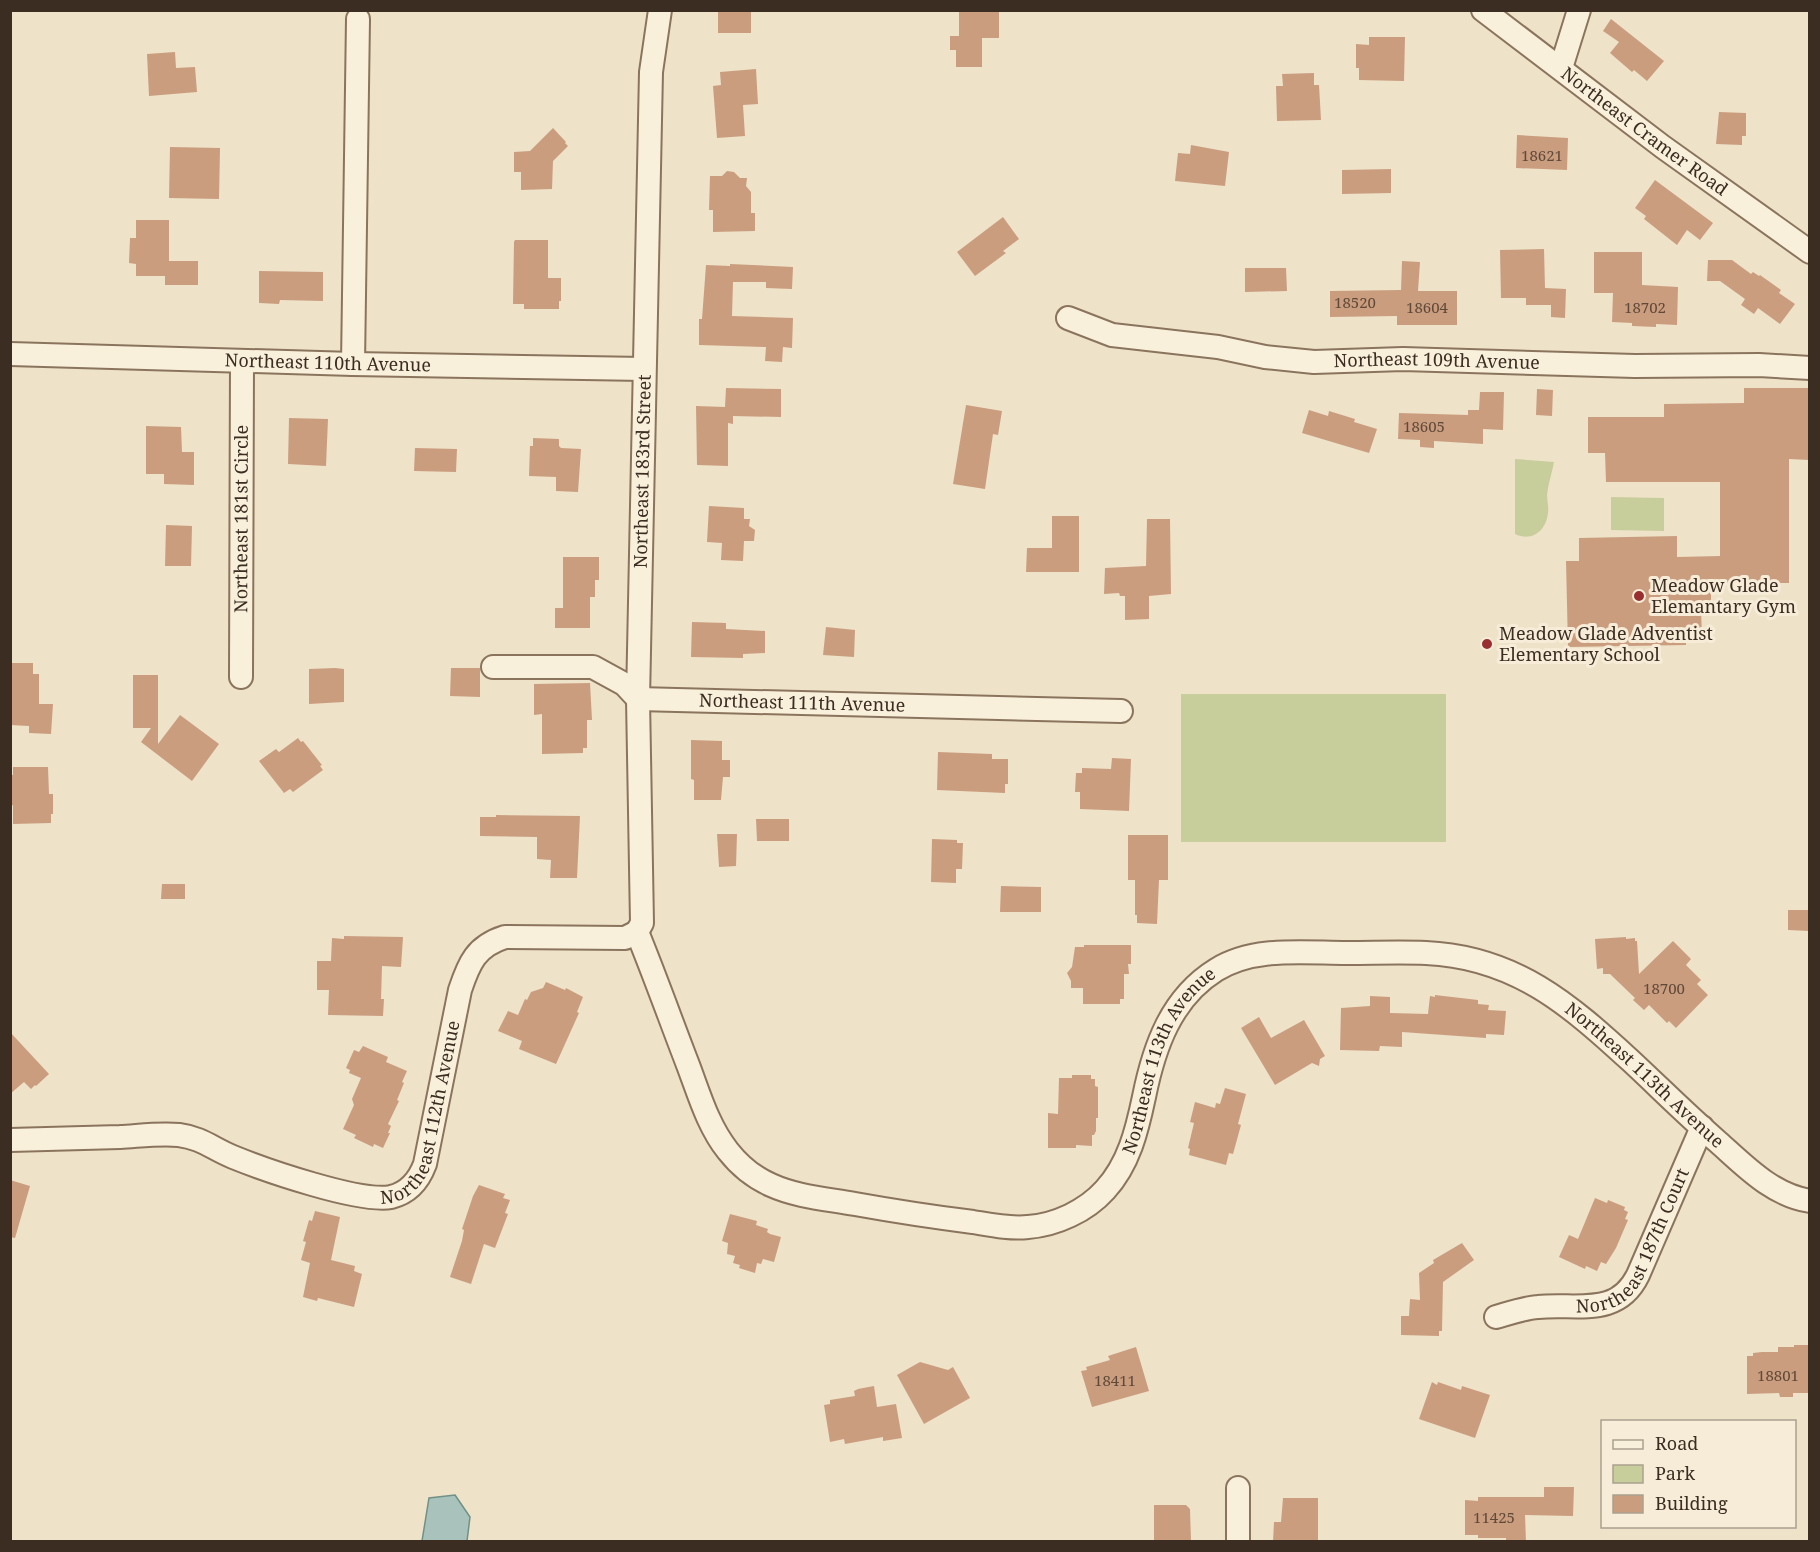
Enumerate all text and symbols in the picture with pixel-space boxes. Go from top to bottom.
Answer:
street label: Northeast Cramer Road [1557,61,1733,201]
house number: 18621 [1521,145,1563,165]
house number: 18520 [1334,292,1376,312]
house number: 18604 [1406,297,1449,317]
house number: 18702 [1624,297,1666,317]
street label: Northeast 109th Avenue [1333,346,1540,374]
street label: Northeast 110th Avenue [224,347,431,376]
street label: Northeast 183rd Street [628,374,656,569]
house number: 18605 [1403,416,1445,436]
street label: Northeast 181st Circle [228,425,253,613]
place label: Meadow Glade Elemantary Gym [1651,573,1796,618]
marker: Meadow Glade Elemantary Gym [1632,589,1646,603]
place label: Meadow Glade Adventist Elementary School [1499,621,1713,666]
marker: Meadow Glade Adventist Elementary School [1480,637,1494,651]
street label: Northeast 111th Avenue [699,688,906,717]
street label: Northeast 113th Avenue [1116,961,1220,1157]
house number: 18700 [1643,978,1685,998]
street label: Northeast 113th Avenue [1561,996,1729,1153]
street label: Northeast 112th Avenue [379,1018,465,1209]
street label: Northeast 187th Court [1576,1164,1694,1318]
house number: 18801 [1757,1365,1799,1385]
house number: 18411 [1094,1370,1136,1390]
legend [1601,1420,1796,1528]
text: Road [1655,1431,1698,1455]
text: Park [1655,1461,1695,1485]
text: Building [1655,1491,1728,1515]
house number: 11425 [1473,1507,1515,1527]

